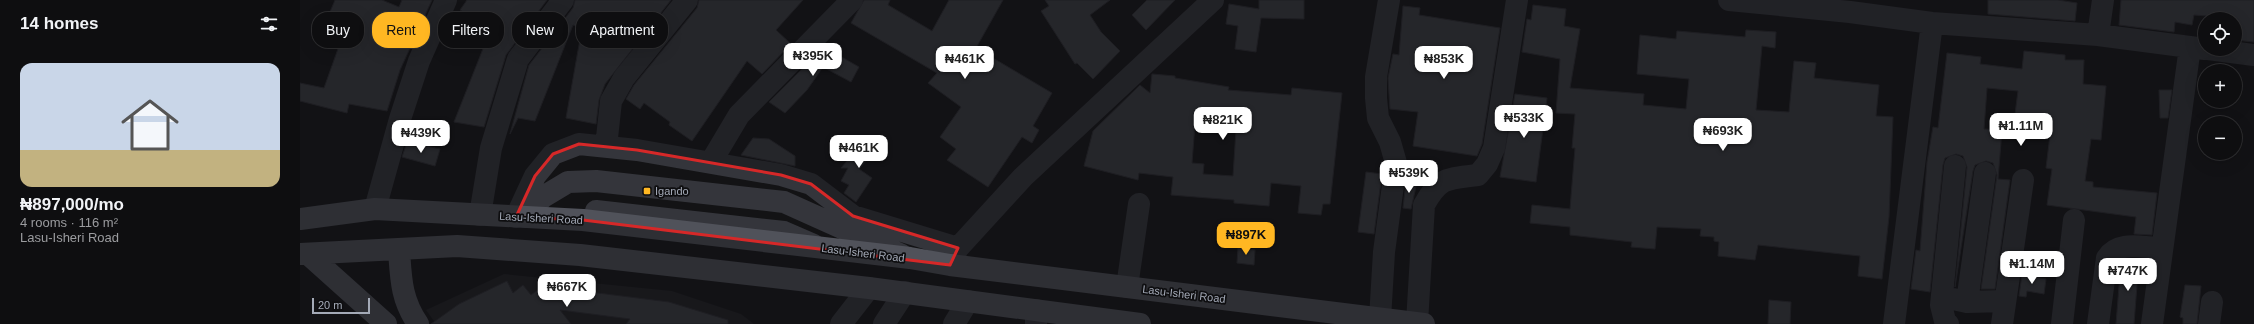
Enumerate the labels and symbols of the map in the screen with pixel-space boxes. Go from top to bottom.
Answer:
pin: ₦395K [785,43,841,77]
pin: ₦461K [937,46,993,80]
pin: ₦853K [1416,46,1472,80]
pin: ₦533K [1496,105,1552,139]
pin: ₦821K [1195,107,1251,141]
pin: ₦1.11M [1988,113,2054,147]
pin: ₦693K [1695,118,1751,152]
pin: ₦439K [393,120,449,154]
pin: ₦461K [831,135,887,169]
pin: ₦539K [1381,160,1437,194]
place label: Igando [655,185,689,197]
marker: Igando [642,186,652,196]
street label: Lasu-Isheri Road [499,210,583,226]
pin: ₦897K [1218,222,1274,256]
street label: Lasu-Isheri Road [821,242,905,264]
pin: ₦1.14M [1999,251,2065,285]
pin: ₦747K [2100,258,2156,292]
pin: ₦667K [539,274,595,308]
street label: Lasu-Isheri Road [1142,283,1226,305]
scale bar [312,296,370,315]

